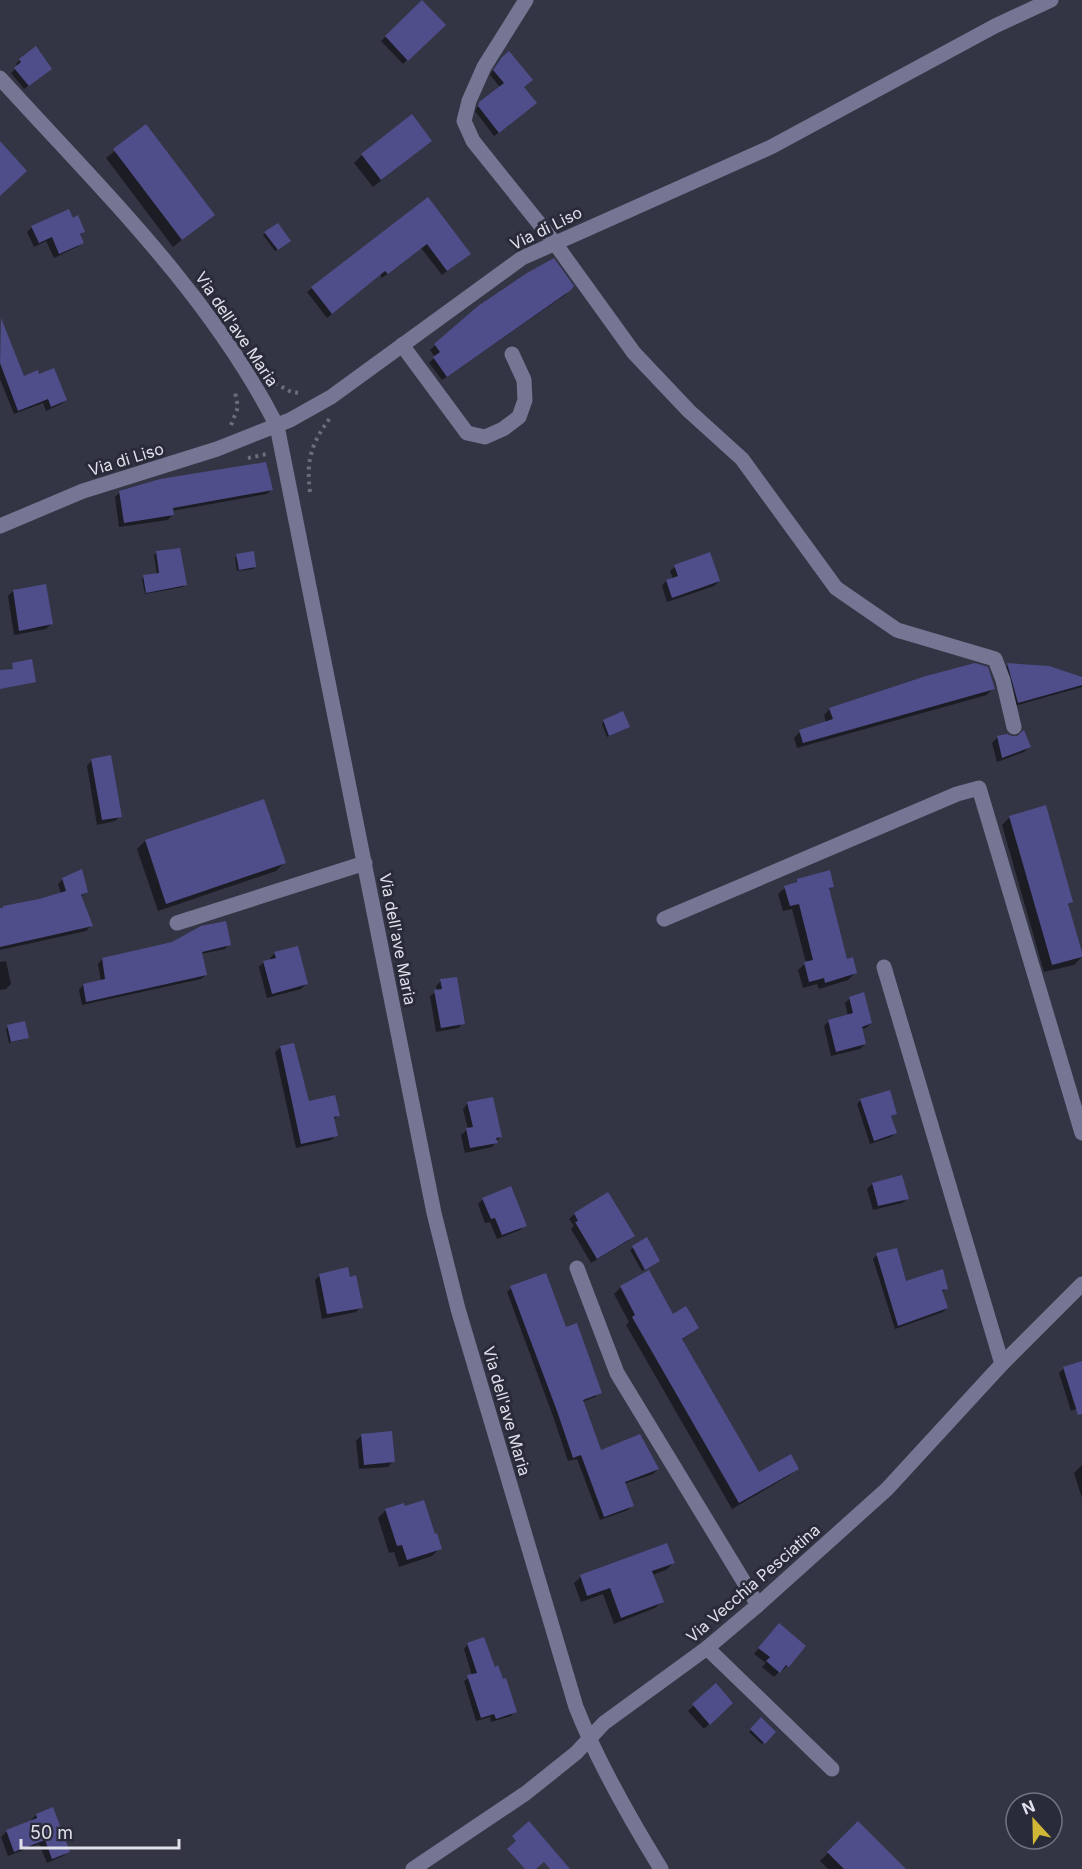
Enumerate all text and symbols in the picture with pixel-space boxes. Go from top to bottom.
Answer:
street label: Via di Liso [507,202,585,254]
street label: Via dell'ave Maria [191,268,283,390]
street label: Via di Liso [86,438,166,480]
street label: Via dell'ave Maria [375,871,421,1007]
street label: Via dell'ave Maria [479,1344,535,1478]
street label: Via Vecchia Pesciatina [682,1520,824,1646]
north arrow [1004,1791,1064,1851]
text: N [1019,1796,1038,1819]
scale bar [21,1812,178,1850]
text: 50 m [30,1822,73,1843]

